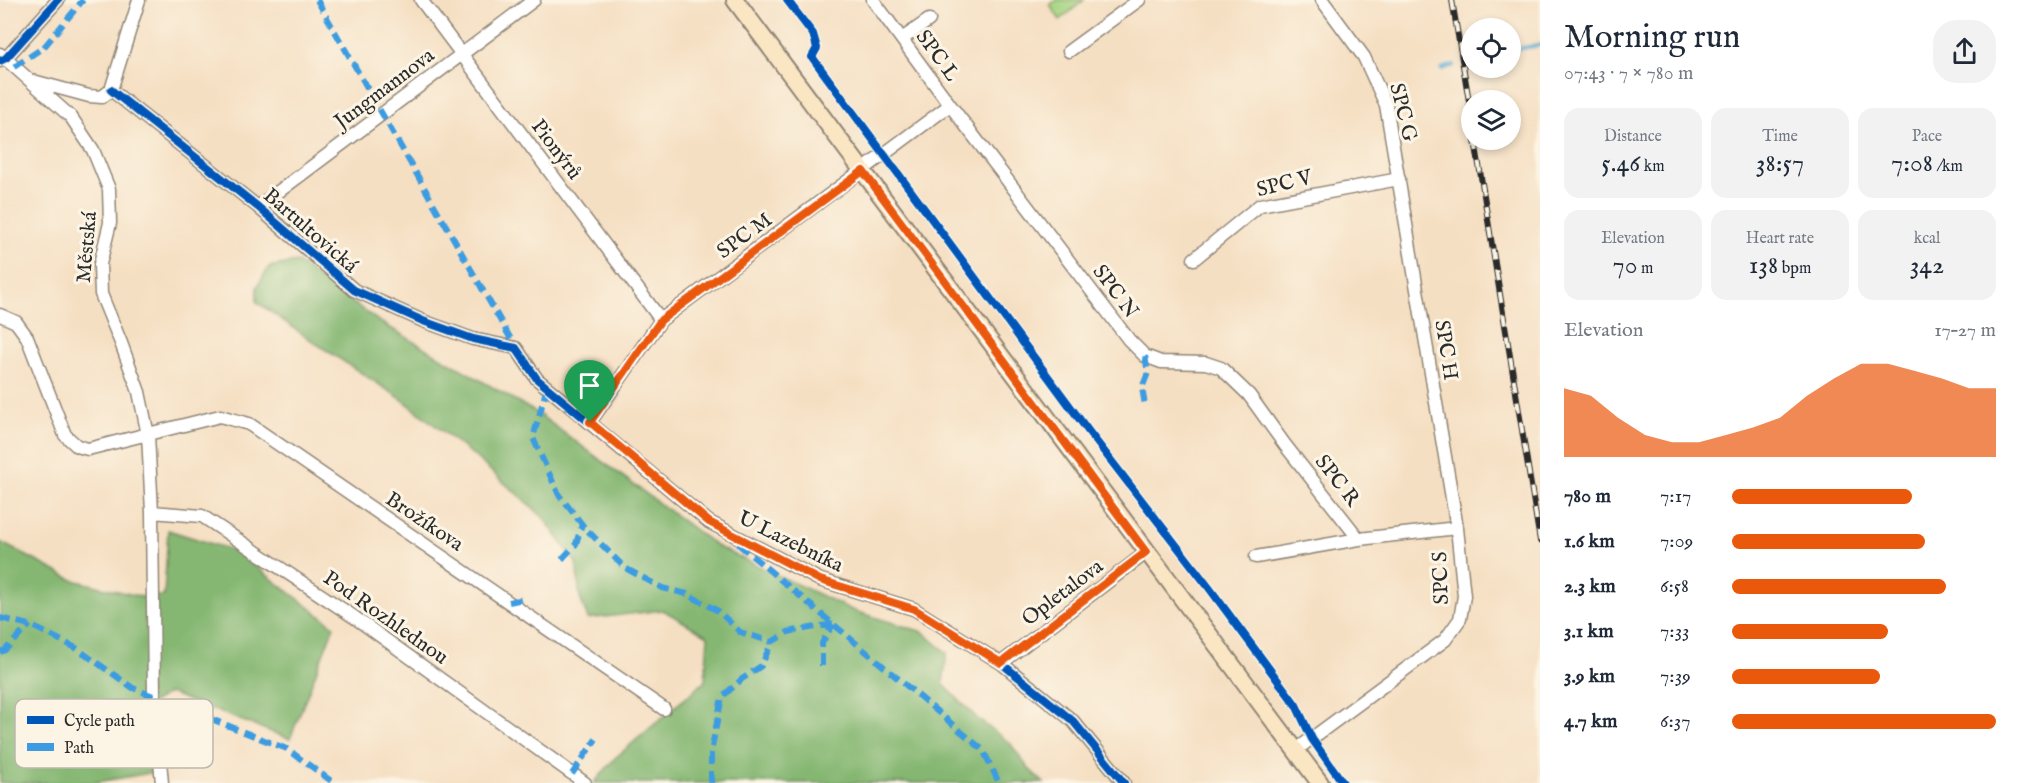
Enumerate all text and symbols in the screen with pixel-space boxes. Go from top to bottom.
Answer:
text: Morning run [1564,17,1740,59]
map controls [1461,18,1521,150]
button: locate [1461,18,1521,78]
button: share [1933,20,1996,83]
street label: SPC L [909,25,965,87]
street label: Jungmannova [328,42,441,137]
text: 07:43 · 7 × 780 m [1564,61,1693,86]
street label: SPC G [1382,80,1423,145]
button: layers [1461,90,1521,150]
street label: Pionýrů [524,114,587,186]
text: Distance [1604,127,1662,147]
text: Time [1762,127,1798,147]
text: Pace [1912,127,1942,147]
text: 5.46 [1601,147,1640,180]
text: 38:57 [1756,147,1804,180]
text: 7:08 [1891,147,1933,180]
text: km [1640,157,1665,177]
text: /km [1933,157,1963,177]
street label: SPC V [1254,164,1316,204]
street label: Bartultovická [257,183,364,280]
street label: SPC M [712,207,778,265]
street label: Městská [71,209,104,284]
text: Elevation [1601,229,1665,249]
text: Heart rate [1746,229,1814,249]
text: kcal [1914,229,1940,249]
text: 70 [1613,249,1638,282]
text: 138 [1749,249,1778,282]
text: 342 [1910,249,1944,282]
text: m [1638,259,1653,279]
text: bpm [1778,259,1811,279]
street label: SPC N [1086,260,1144,324]
street label: SPC H [1427,318,1464,382]
text: Elevation [1564,318,1643,343]
text: 17–27 m [1934,318,1996,343]
pin [564,360,615,422]
icon: arrive [573,369,606,402]
street label: SPC R [1308,450,1366,513]
text: 780 m [1564,484,1611,509]
text: 7:17 [1660,484,1691,509]
street label: Brožíkova [380,486,469,559]
street label: U Lazebníka [733,505,848,580]
text: 1.6 km [1564,529,1615,554]
text: 7:09 [1660,529,1693,554]
street label: SPC S [1427,551,1456,605]
street label: Opletalova [1017,553,1110,633]
street label: Pod Rozhlednou [317,565,453,671]
text: 2.3 km [1564,574,1616,599]
text: 6:58 [1660,574,1689,599]
text: 3.1 km [1564,619,1614,644]
text: 7:33 [1660,619,1690,644]
text: 3.9 km [1564,664,1615,689]
text: 7:39 [1660,664,1691,689]
legend [15,699,213,768]
text: 4.7 km [1564,709,1617,734]
text: 6:37 [1660,709,1691,734]
text: Cycle path [64,712,135,732]
text: Path [64,739,95,759]

